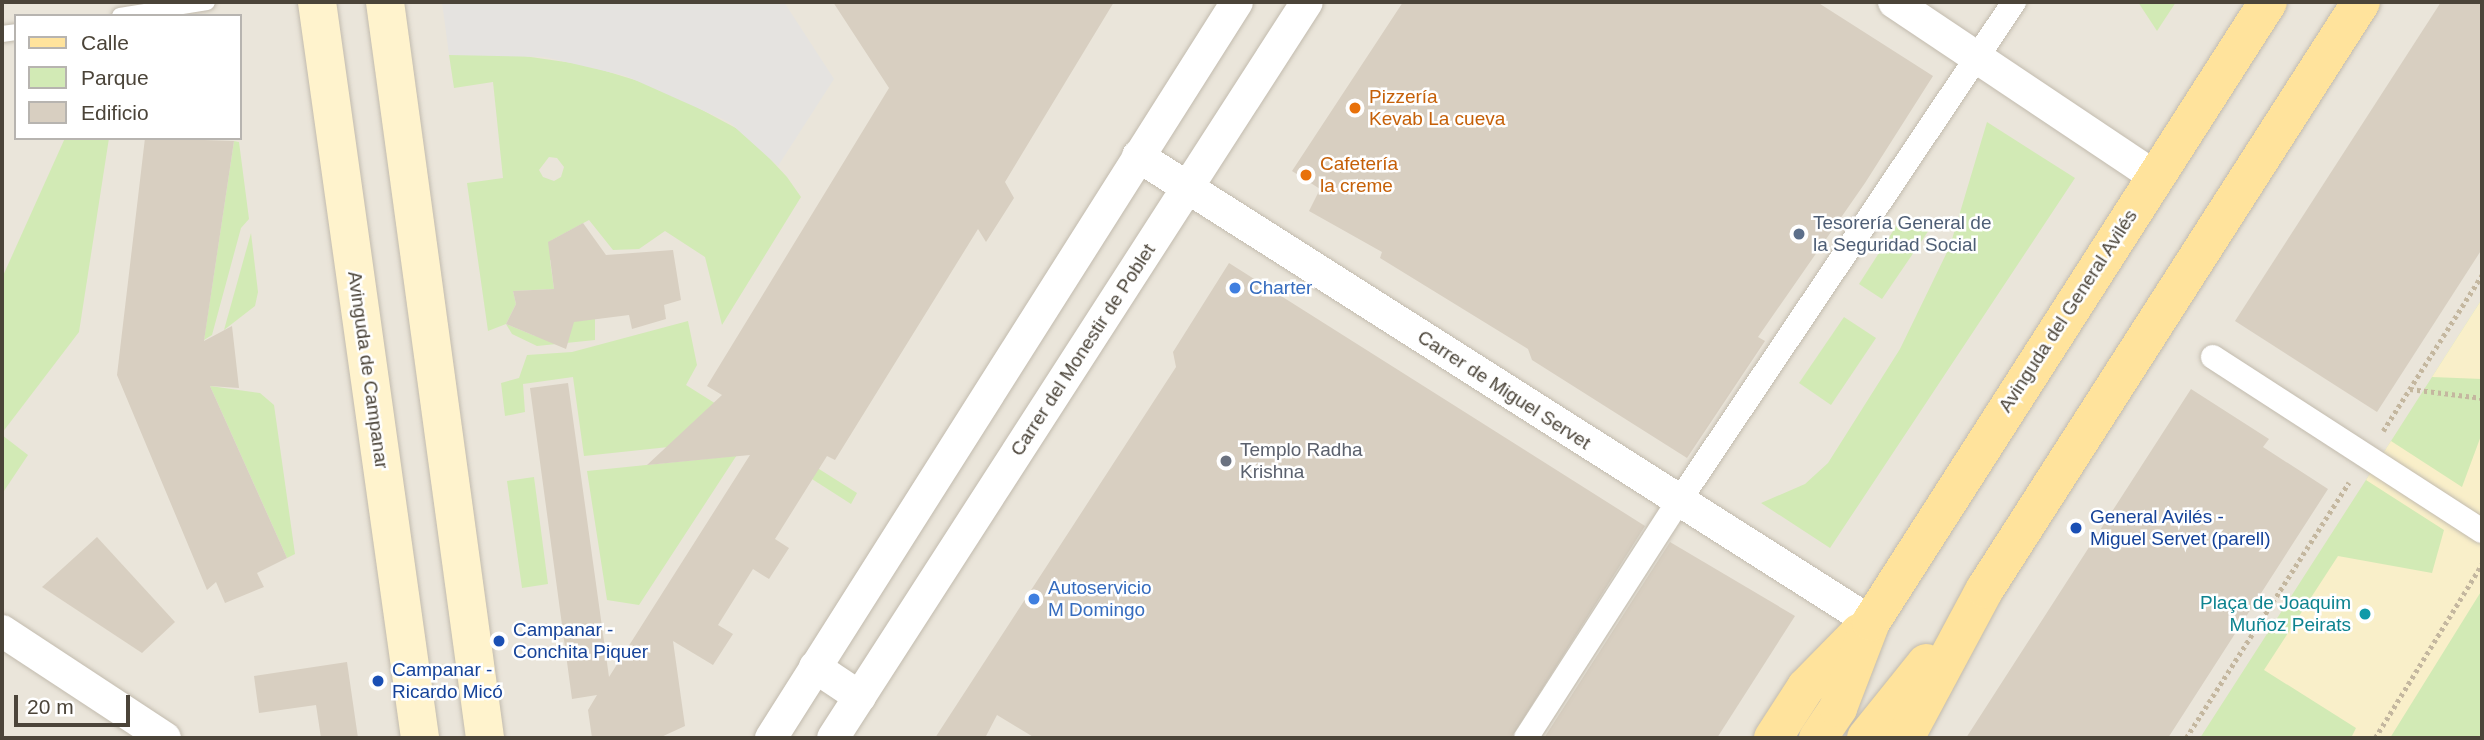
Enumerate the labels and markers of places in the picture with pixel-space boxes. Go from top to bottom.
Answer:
place label: Pizzería Kevab La cueva [1369,86,1505,130]
marker: Pizzería Kevab La cueva [1347,100,1363,116]
place label: Cafetería la creme [1320,153,1398,197]
marker: Cafetería la creme [1298,167,1314,183]
place label: Tesorería General de la Seguridad Social [1813,212,1991,256]
marker: Tesorería General de la Seguridad Social [1791,226,1807,242]
place label: Charter [1249,277,1312,299]
marker: Charter [1227,280,1243,296]
place label: Templo Radha Krishna [1240,439,1363,483]
marker: Templo Radha Krishna [1218,453,1234,469]
place label: General Avilés - Miguel Servet (parell) [2090,506,2271,550]
marker: General Avilés - Miguel Servet (parell) [2068,520,2084,536]
place label: Autoservicio M Domingo [1048,577,1151,621]
marker: Autoservicio M Domingo [1026,591,1042,607]
place label: Plaça de Joaquim Muñoz Peirats [2200,592,2351,636]
marker: Plaça de Joaquim Muñoz Peirats [2357,606,2373,622]
place label: Campanar - Conchita Piquer [513,619,648,663]
marker: Campanar - Conchita Piquer [491,633,507,649]
place label: Campanar - Ricardo Micó [392,659,503,703]
marker: Campanar - Ricardo Micó [370,673,386,689]

